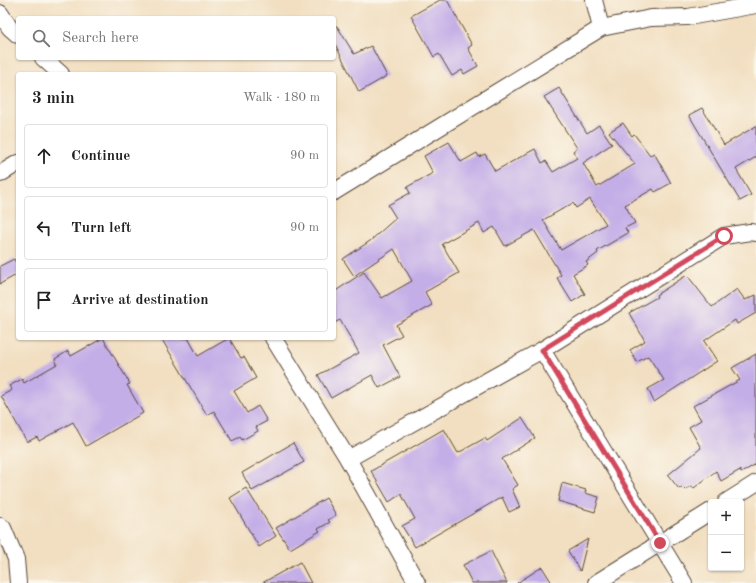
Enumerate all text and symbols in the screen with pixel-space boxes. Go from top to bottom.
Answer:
search box [16,16,336,60]
icon: search [30,27,52,49]
text: Search here [62,31,139,46]
text: 3 min [32,90,75,107]
text: Walk · 180 m [243,91,320,104]
icon: ahead [33,145,55,167]
text: Continue [71,149,130,164]
text: 90 m [290,149,319,162]
icon: left [33,217,55,239]
text: Turn left [71,221,131,236]
text: 90 m [290,221,319,234]
route start [715,227,733,245]
icon: arrive [33,289,55,311]
text: Arrive at destination [71,293,209,308]
map controls [708,499,744,571]
button: + [708,499,744,535]
route end [651,534,669,552]
button: − [708,535,744,571]

